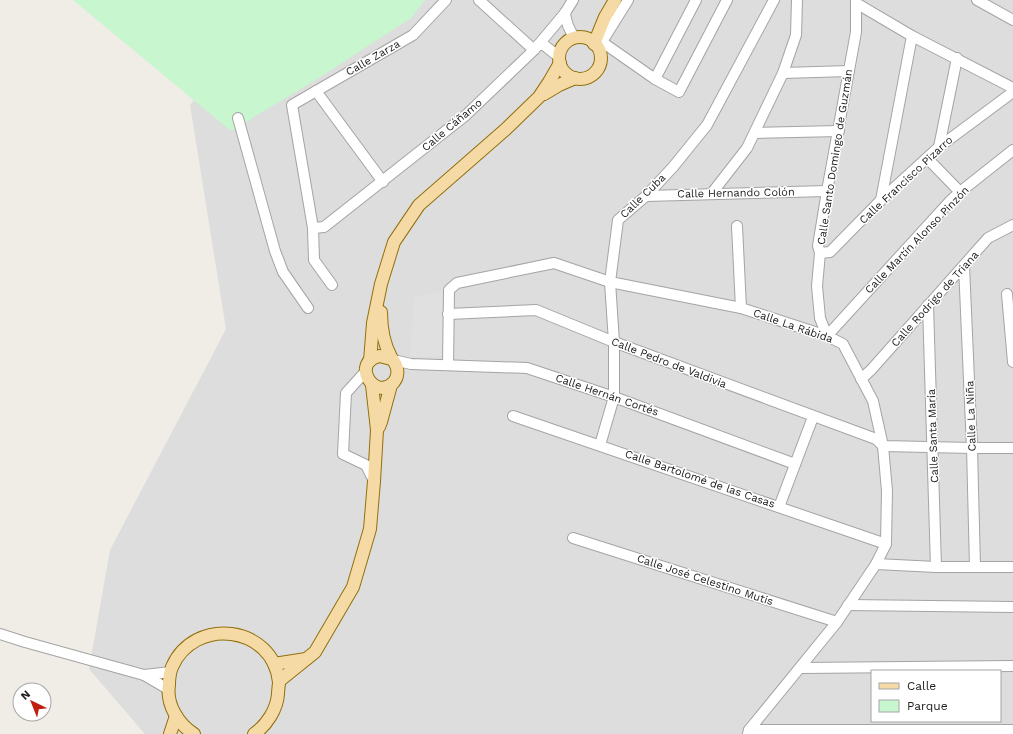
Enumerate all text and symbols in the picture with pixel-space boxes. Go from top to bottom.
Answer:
street label: Calle Zarza [344,37,402,79]
street label: Calle Santo Domingo de Guzmán [815,68,855,246]
street label: Calle Cáñamo [419,96,485,154]
street label: Calle Francisco Pizarro [857,133,955,227]
street label: Calle Cuba [618,171,668,221]
street label: Calle Martín Alonso Pinzón [862,184,972,296]
street label: Calle Hernando Colón [677,185,795,201]
street label: Calle Rodrigo de Triana [889,249,981,349]
street label: Calle La Rábida [751,306,835,346]
street label: Calle Pedro de Valdivia [609,335,729,391]
street label: Calle Hernán Cortés [554,371,660,419]
street label: Calle La Niña [963,380,979,452]
street label: Calle Santa María [925,389,941,483]
street label: Calle Bartolomé de las Casas [623,447,777,511]
street label: Calle José Celestino Mutis [635,552,775,608]
legend [871,670,1001,722]
text: Calle [907,679,936,693]
north arrow [12,682,52,722]
text: N [18,688,33,703]
text: Parque [907,699,948,713]

